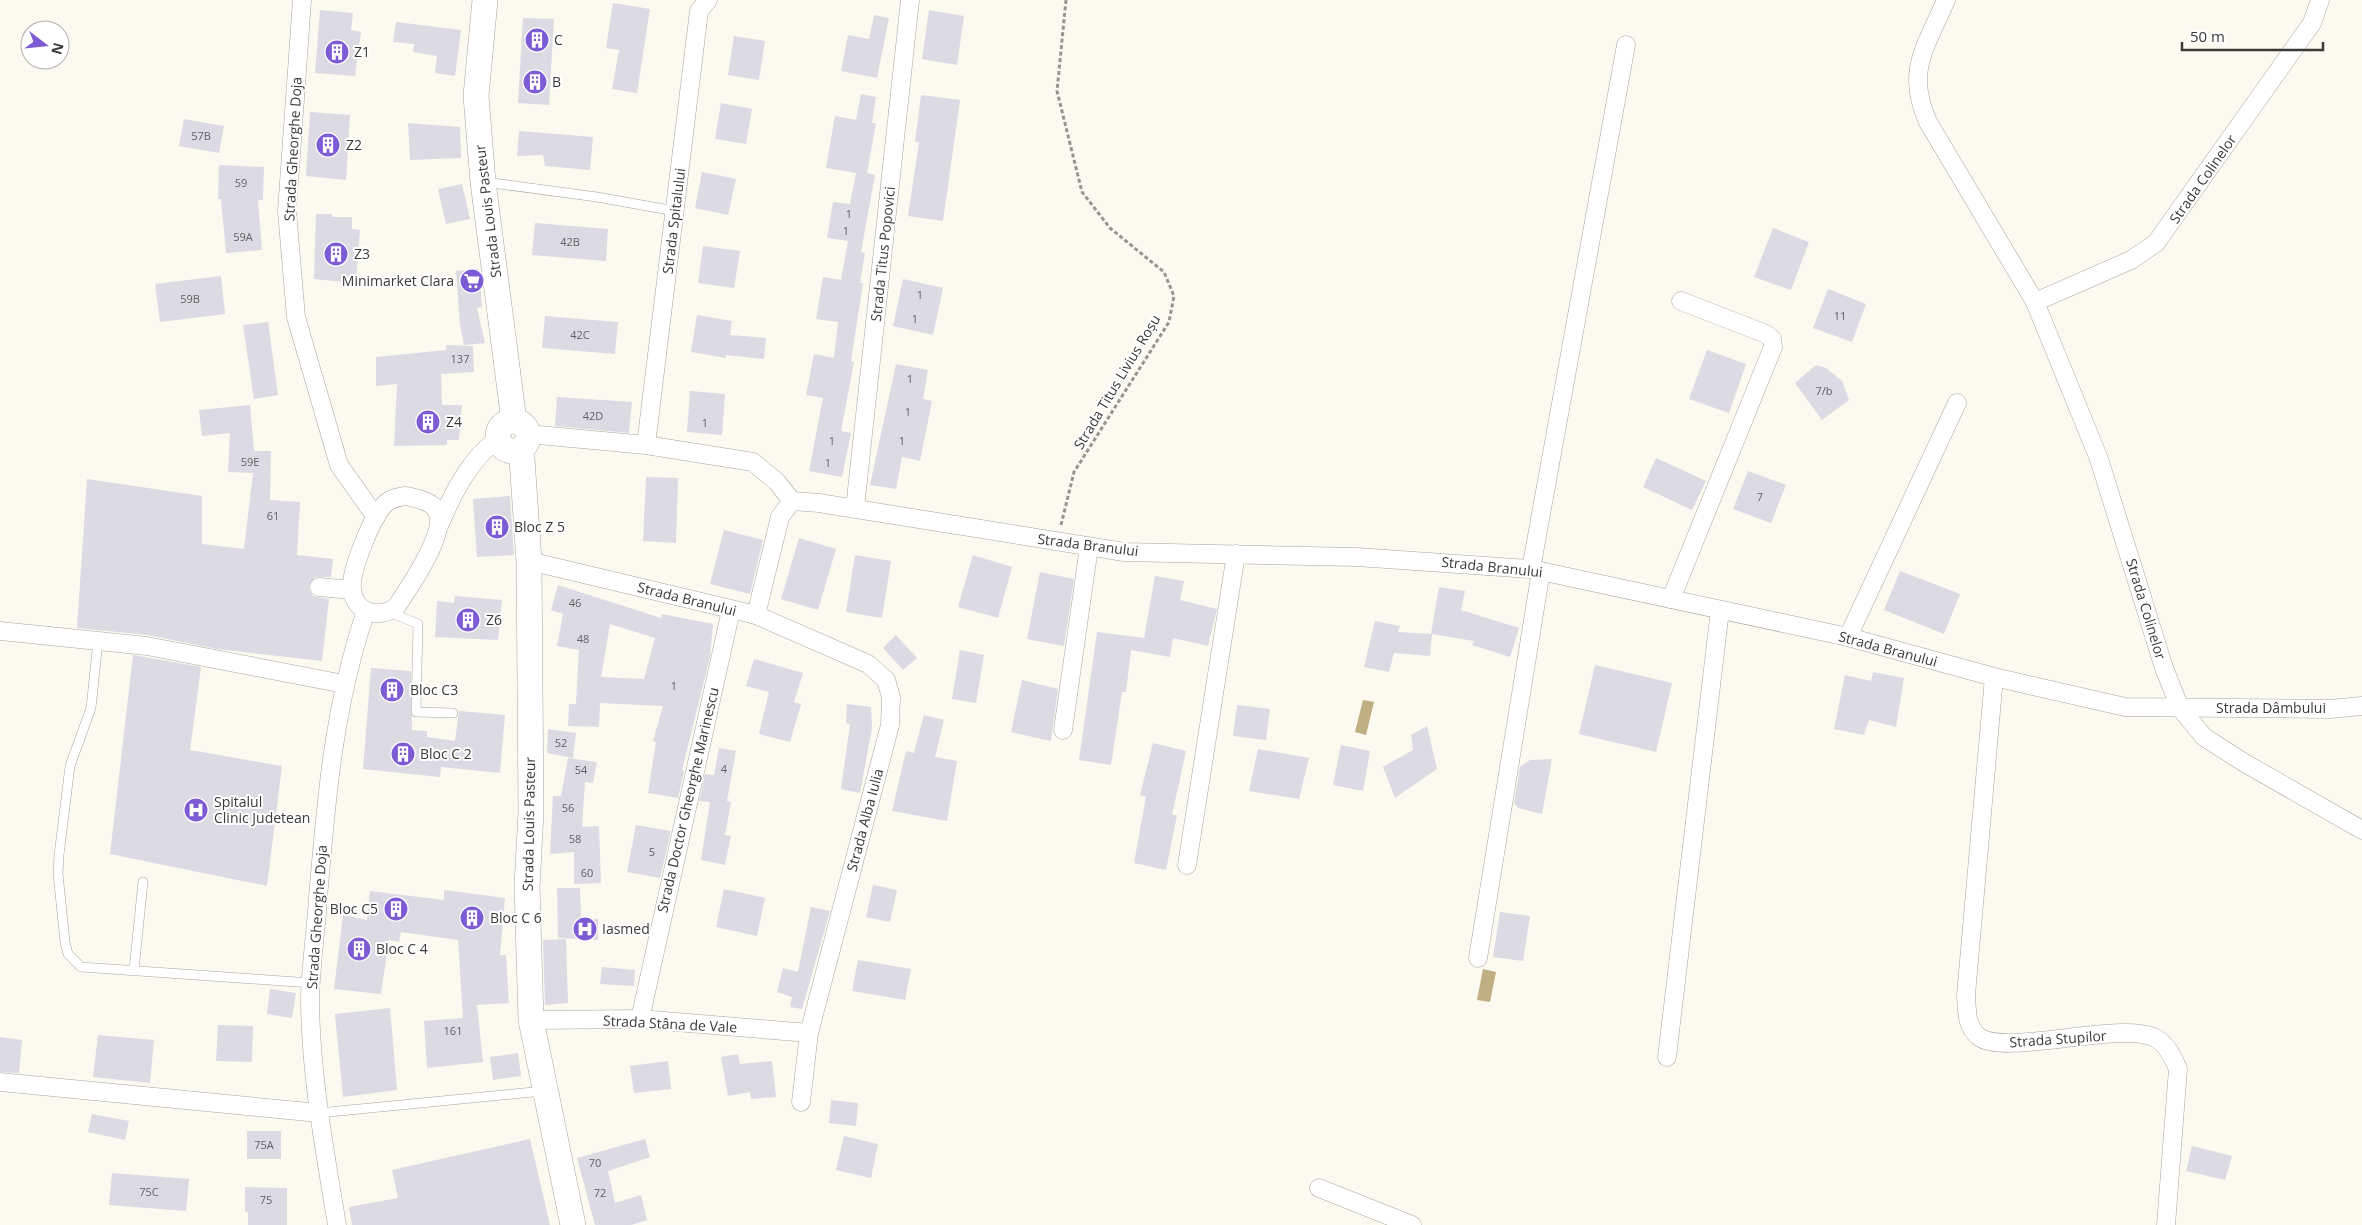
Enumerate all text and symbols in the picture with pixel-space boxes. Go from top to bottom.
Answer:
north arrow [20,20,70,70]
scale bar [2182,20,2323,52]
text: 50 m [2190,26,2225,46]
building icon: C [524,27,550,53]
place label: C [554,30,563,49]
building icon: Z1 [324,39,350,65]
text: N [47,41,69,57]
place label: Z1 [354,42,370,61]
building icon: B [522,69,548,95]
place label: B [552,72,561,91]
street label: Strada Gheorghe Doja [279,76,306,222]
house number: 57B [191,128,211,143]
street label: Strada Colinelor [2165,130,2241,227]
building icon: Z2 [315,132,341,158]
place label: Z2 [346,135,362,154]
street label: Strada Louis Pasteur [470,143,505,279]
street label: Strada Spitalului [658,167,689,275]
house number: 59 [235,175,247,190]
street label: Strada Titus Popovici [866,185,899,323]
house number: 1 [846,206,852,221]
house number: 1 [843,223,849,238]
house number: 59A [233,229,253,244]
house number: 42B [560,234,580,249]
building icon: Z3 [323,241,349,267]
place label: Z3 [354,244,370,263]
supermarket icon: Minimarket Clara [459,268,485,294]
place label: Minimarket Clara [342,271,454,290]
house number: 1 [917,287,923,302]
house number: 59B [180,291,200,306]
house number: 11 [1834,308,1846,323]
house number: 1 [912,311,918,326]
street label: Strada Titus Livius Roșu [1069,311,1164,453]
house number: 42C [570,327,590,342]
house number: 137 [451,351,469,366]
house number: 1 [907,371,913,386]
house number: 7/b [1815,383,1833,398]
house number: 1 [905,404,911,419]
house number: 42D [583,408,603,423]
building icon: Z4 [415,409,441,435]
place label: Z4 [446,412,462,431]
house number: 1 [702,415,708,430]
house number: 1 [829,433,835,448]
house number: 1 [899,433,905,448]
house number: 59E [241,454,259,469]
house number: 1 [825,455,831,470]
house number: 7 [1757,489,1763,504]
house number: 61 [267,508,279,523]
building icon: Bloc Z 5 [484,514,510,540]
place label: Bloc Z 5 [514,517,565,536]
street label: Strada Branului [1037,529,1140,560]
street label: Strada Branului [1441,552,1544,581]
street label: Strada Colinelor [2122,556,2171,662]
street label: Strada Branului [636,577,739,620]
house number: 46 [569,595,581,610]
building icon: Z6 [455,607,481,633]
place label: Z6 [486,610,502,629]
street label: Strada Branului [1837,626,1940,671]
house number: 48 [577,631,589,646]
building icon: Bloc C3 [379,677,405,703]
house number: 1 [671,678,677,693]
place label: Bloc C3 [410,680,458,699]
street label: Strada Doctor Gheorghe Marinescu [652,685,723,914]
street label: Strada Dâmbului [2216,698,2326,717]
house number: 52 [555,735,567,750]
building icon: Bloc C 2 [390,741,416,767]
place label: Bloc C 2 [420,744,472,763]
street label: Strada Louis Pasteur [518,756,539,891]
house number: 4 [721,761,728,776]
house number: 54 [575,762,588,777]
street label: Strada Alba Iulia [842,766,887,873]
place label: Spitalul Clinic Judetean [214,792,310,827]
hospital icon: Spitalul Clinic Judetean [183,797,209,823]
house number: 56 [562,800,574,815]
house number: 58 [569,831,581,846]
street label: Strada Gheorghe Doja [302,844,331,990]
house number: 5 [649,844,655,859]
house number: 60 [581,865,593,880]
building icon: Bloc C5 [383,896,409,922]
place label: Bloc C5 [330,899,378,918]
building icon: Bloc C 6 [459,905,485,931]
place label: Bloc C 6 [490,908,542,927]
hospital icon: Iasmed [572,916,598,942]
place label: Iasmed [602,919,650,938]
building icon: Bloc C 4 [346,936,372,962]
place label: Bloc C 4 [376,939,428,958]
street label: Strada Stâna de Vale [603,1011,738,1037]
house number: 161 [444,1023,462,1038]
street label: Strada Stupilor [2009,1026,2107,1051]
house number: 75A [254,1137,274,1152]
house number: 70 [589,1155,601,1170]
house number: 75C [139,1184,159,1199]
house number: 72 [594,1185,606,1200]
house number: 75 [260,1192,272,1207]

